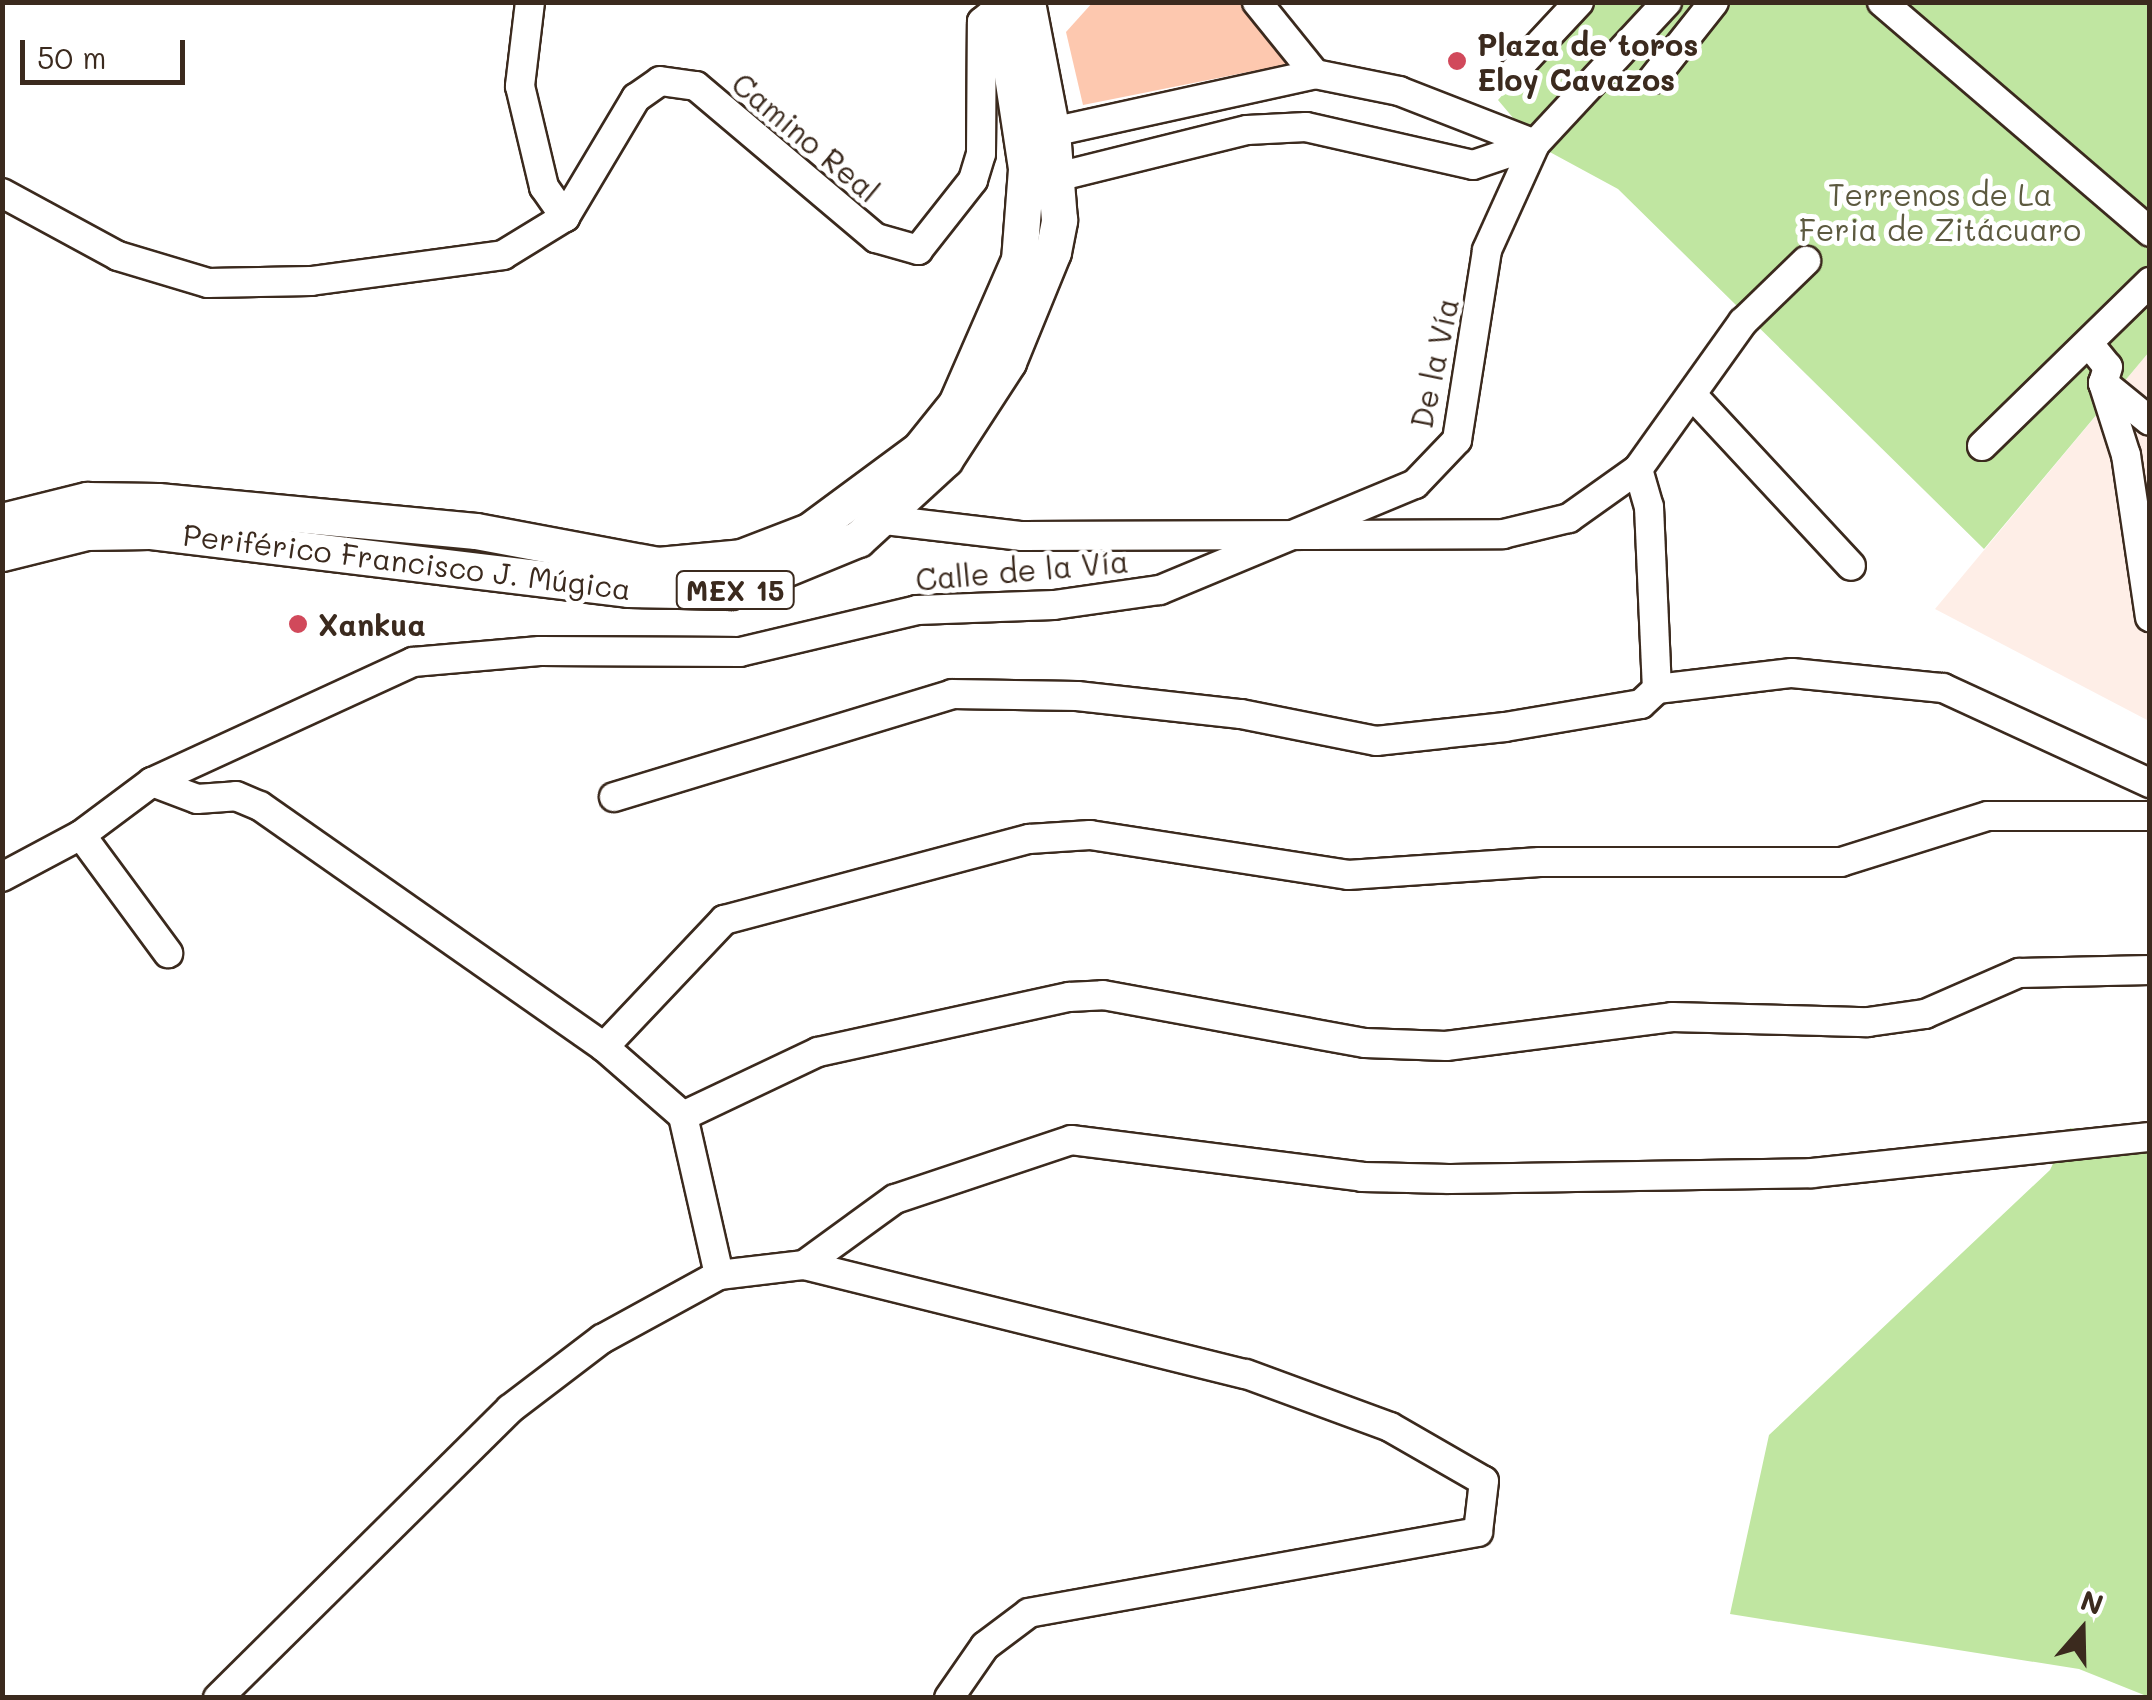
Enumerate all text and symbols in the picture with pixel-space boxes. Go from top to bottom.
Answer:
scale bar [25,20,190,82]
place label: Plaza de toros Eloy Cavazos [1477,26,1698,96]
text: 50 m [37,37,107,77]
marker: Plaza de toros Eloy Cavazos [1446,50,1468,72]
street label: Camino Real [725,65,887,209]
park label: Terrenos de La Feria de Zitácuaro [1799,176,2081,246]
street label: De la Vía [1403,295,1465,431]
street label: Periférico Francisco J. Múgica [181,516,633,606]
street label: Calle de la Vía [914,543,1130,597]
road number: MEX 15 [675,567,795,613]
place label: Xankua [318,606,426,642]
marker: Xankua [287,613,309,635]
north arrow [2032,1580,2132,1680]
text: N [2076,1581,2108,1622]

